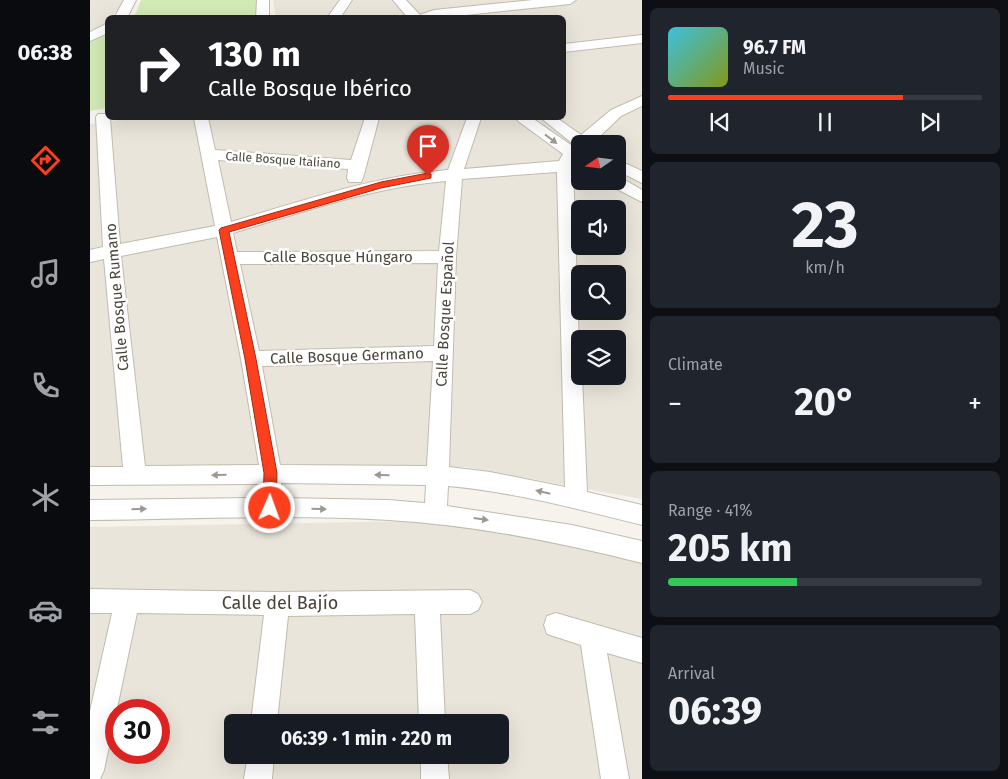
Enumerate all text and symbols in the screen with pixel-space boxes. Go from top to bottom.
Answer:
text: 130 m [208,33,301,75]
icon: right [125,35,190,100]
text: 96.7 FM [743,36,806,59]
text: 06:38 [17,39,73,66]
text: Music [743,59,784,78]
text: Calle Bosque Ibérico [208,75,412,102]
icon: previous [706,108,734,136]
icon: pause [811,108,839,136]
icon: next [916,108,944,136]
pin [407,125,449,176]
icon: arrive [414,132,442,160]
one-way arrow [544,134,558,144]
north arrow [571,135,626,190]
map controls [571,135,626,385]
icon: directions [28,143,63,178]
street label: Calle Bosque Italiano [225,149,341,171]
text: 23 [791,186,859,264]
button: sound [571,200,626,255]
street label: Calle Bosque Rumano [102,222,132,372]
street label: Calle Bosque Español [432,240,458,387]
street label: Calle Bosque Húngaro [263,248,413,266]
icon: music [28,256,63,291]
text: km/h [805,258,845,277]
button: search [571,265,626,320]
button: layers [571,330,626,385]
street label: Calle Bosque Germano [270,344,424,368]
text: Climate [668,355,723,374]
icon: phone [28,368,63,403]
text: 20° [794,379,856,425]
text: − [668,387,682,420]
text: + [968,387,982,420]
one-way arrow [211,471,227,479]
one-way arrow [374,471,390,479]
icon: climate [28,480,63,515]
position arrow [243,481,295,533]
one-way arrow [536,488,551,496]
text: Range · 41% [668,501,752,520]
one-way arrow [131,505,147,513]
one-way arrow [311,505,327,513]
one-way arrow [473,516,489,524]
text: 205 km [668,525,792,571]
street label: Calle del Bajío [222,592,338,614]
icon: car [28,593,63,628]
text: Arrival [668,664,715,683]
text: 06:39 [668,688,762,734]
speed limit sign: 30 [105,699,170,764]
icon: filters [28,705,63,740]
text: 06:39 · 1 min · 220 m [281,727,452,750]

